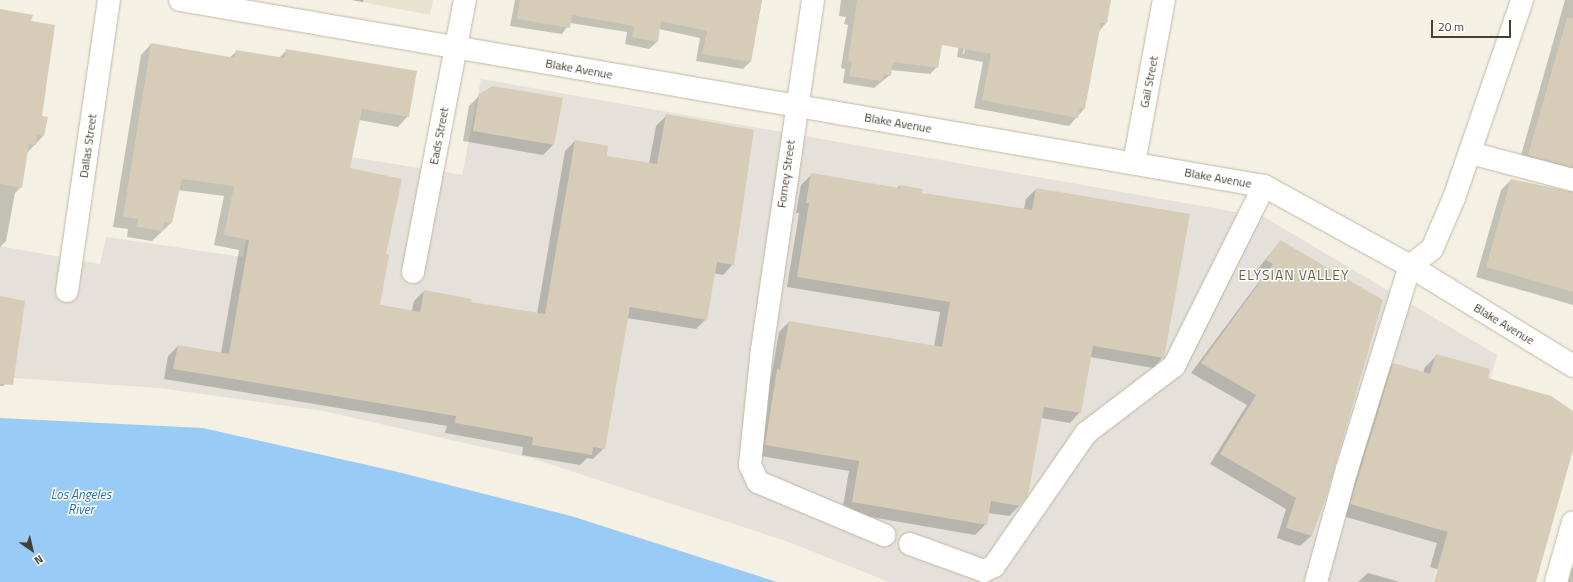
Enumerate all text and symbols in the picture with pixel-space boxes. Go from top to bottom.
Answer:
scale bar [1433,12,1513,38]
text: 20 m [1438,17,1464,36]
street label: Gail Street [1137,55,1161,109]
street label: Blake Avenue [544,56,614,82]
street label: Eads Street [426,106,452,166]
street label: Blake Avenue [863,110,933,136]
street label: Dallas Street [76,113,100,179]
street label: Forney Street [774,139,798,209]
street label: Blake Avenue [1183,165,1253,191]
district label: ELYSIAN VALLEY [1238,267,1350,283]
street label: Blake Avenue [1471,300,1537,348]
water label: Los Angeles River [51,487,111,518]
north arrow [12,530,52,570]
text: N [31,551,46,569]

